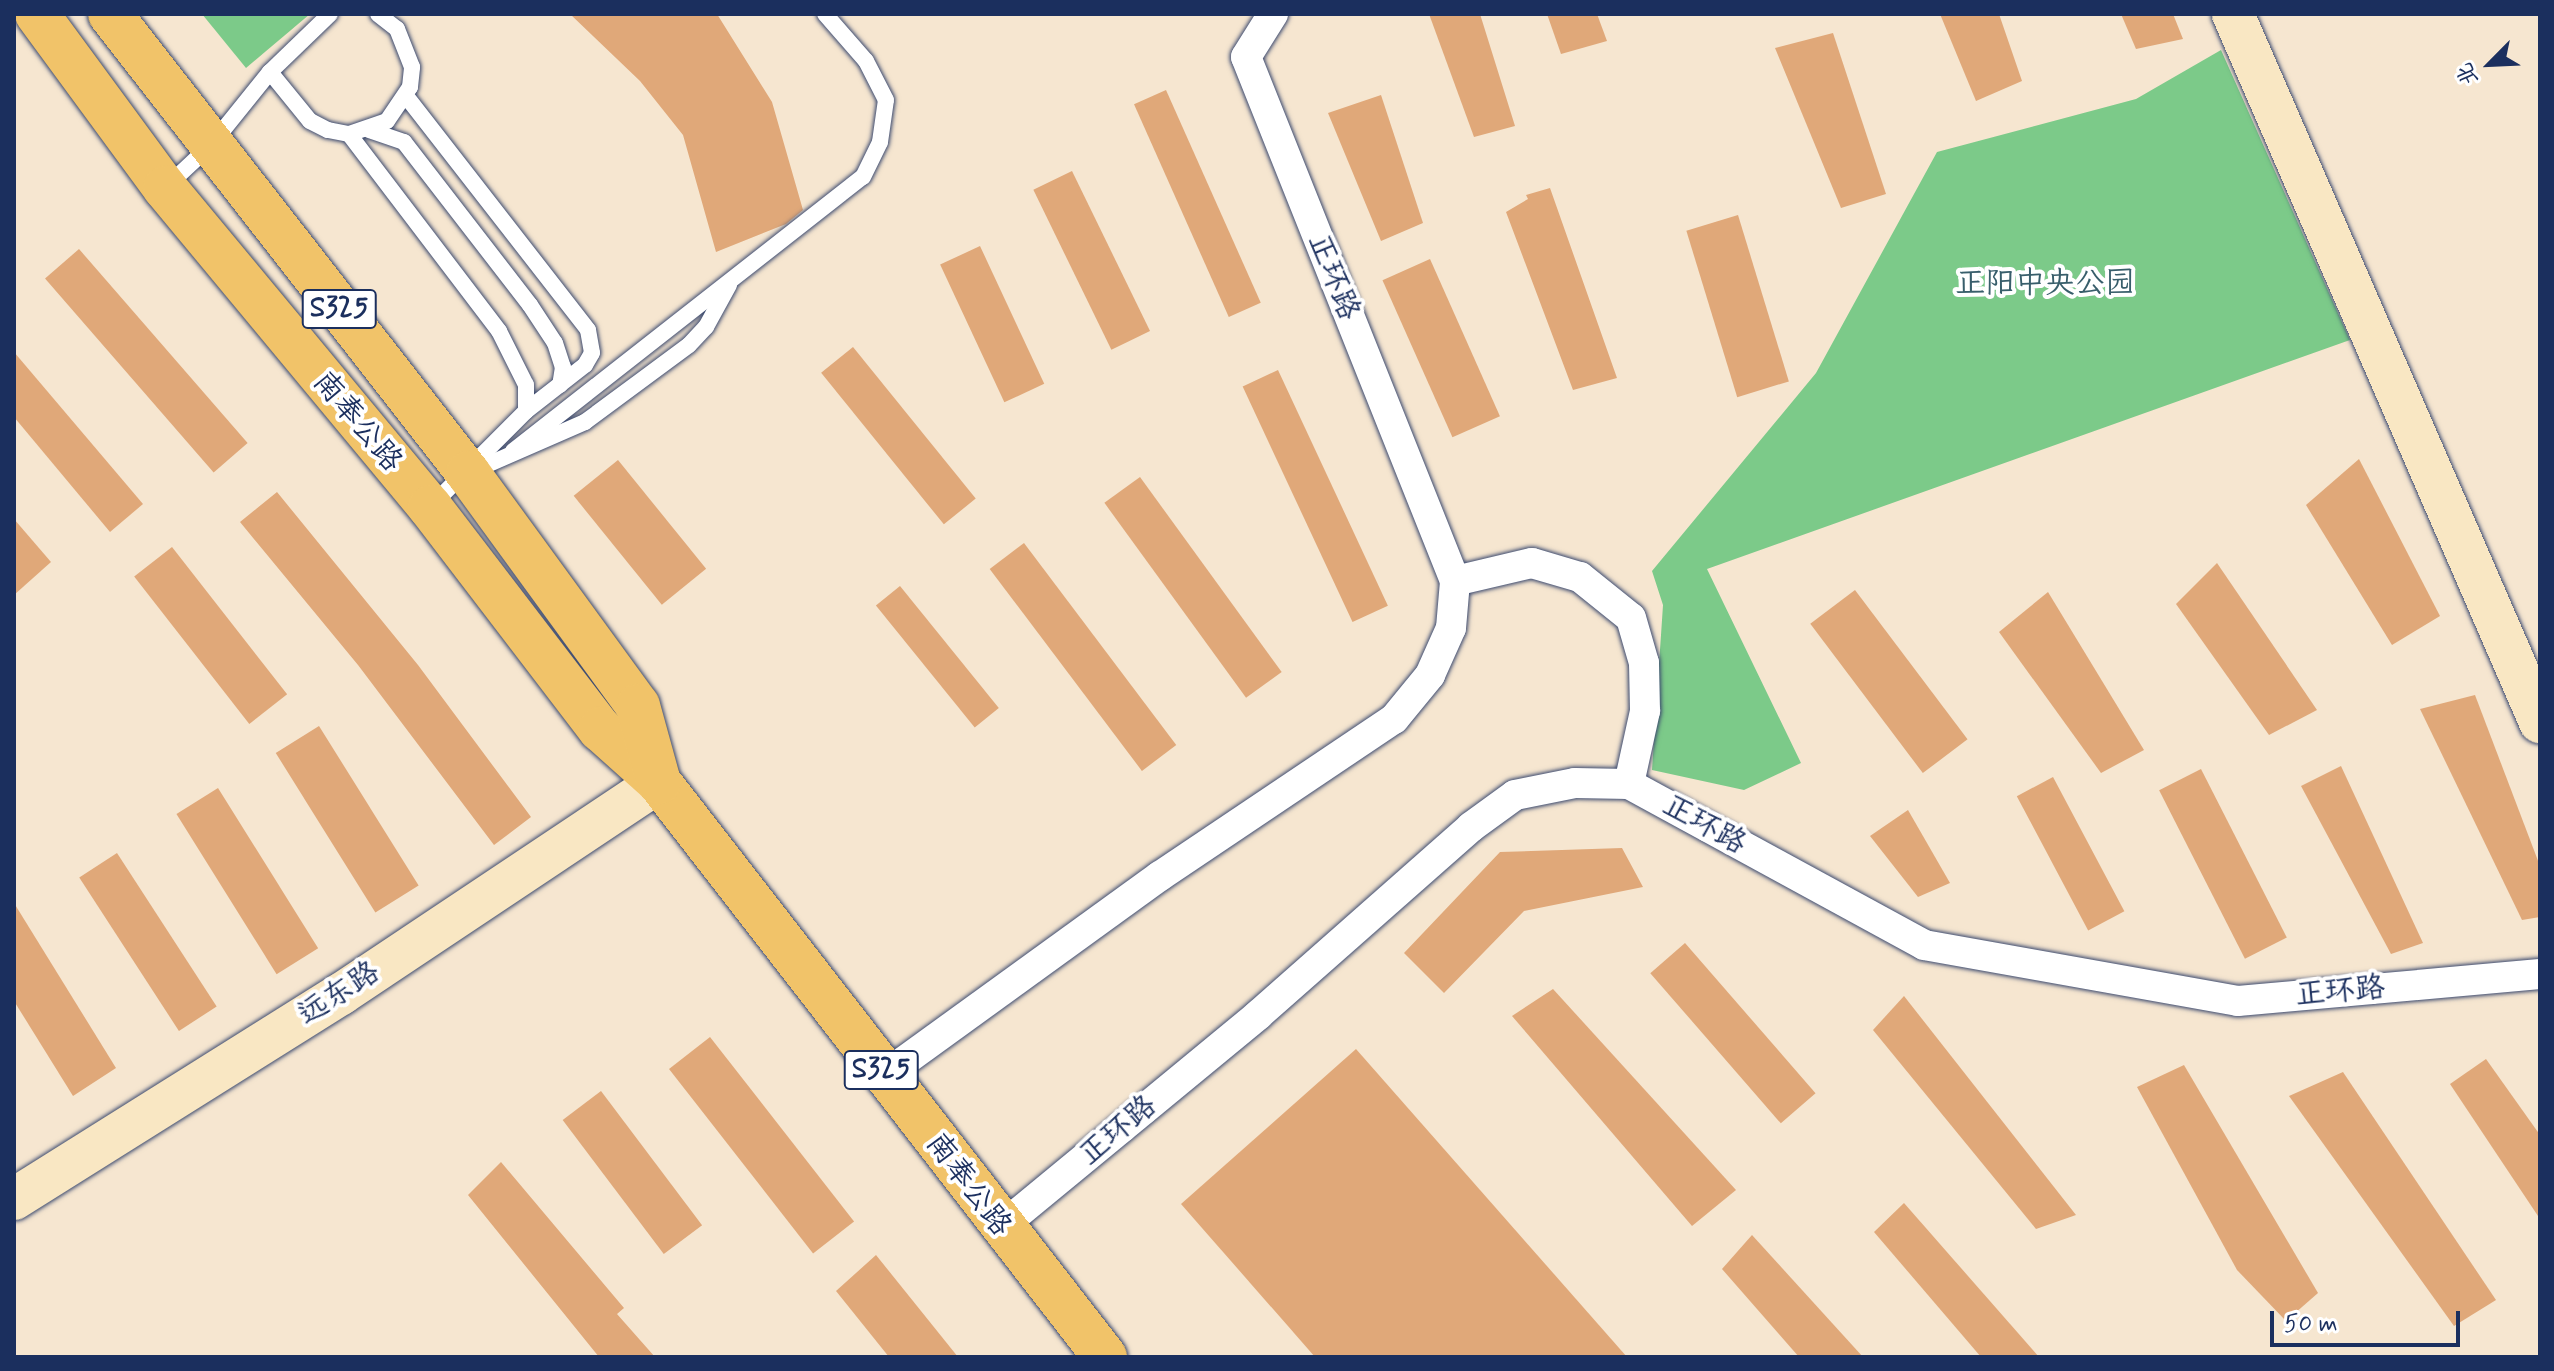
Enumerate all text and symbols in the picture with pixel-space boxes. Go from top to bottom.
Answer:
north arrow [2450,24,2530,104]
text: 北 [2451,58,2485,90]
street label: 正环路 [1299,229,1367,325]
park label: 正阳中央公园 [1955,266,2135,302]
road number: S325 [301,285,377,333]
street label: 南奉公路 [305,364,409,480]
street label: 正环路 [1656,787,1752,863]
street label: 远东路 [291,954,387,1034]
street label: 正环路 [2294,970,2386,1014]
road number: S325 [843,1046,919,1094]
street label: 正环路 [1072,1088,1164,1174]
street label: 南奉公路 [918,1126,1018,1244]
scale bar [2274,1295,2464,1345]
text: 50 m [2284,1309,2338,1340]

